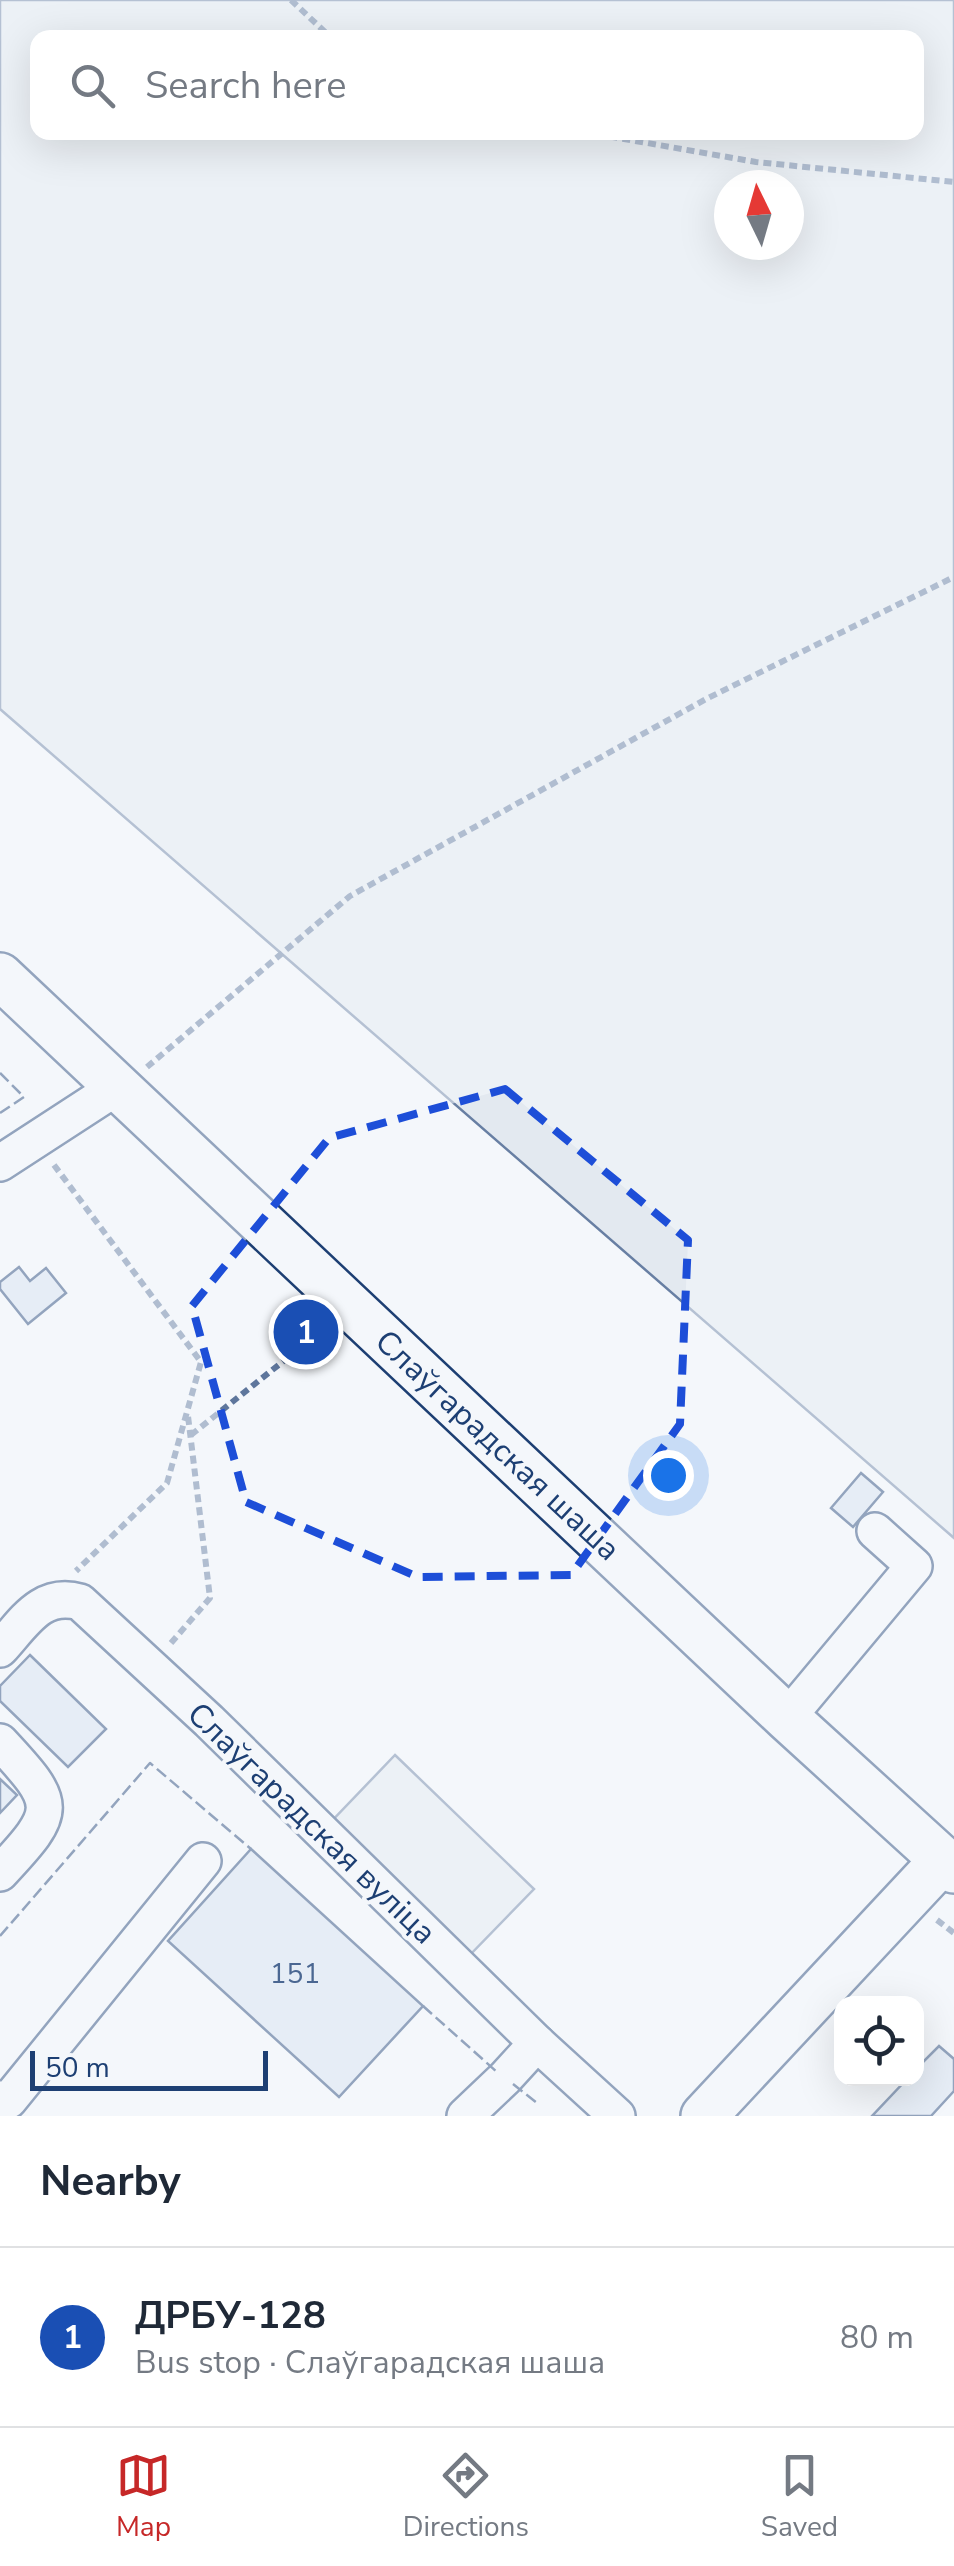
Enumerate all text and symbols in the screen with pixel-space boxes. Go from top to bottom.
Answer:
search box [30,30,924,140]
icon: search [65,58,120,113]
text: Search here [145,60,346,111]
north arrow [714,170,804,260]
pin: 1 [274,1294,338,1370]
street label: Слаўгарадская шаша [366,1320,630,1570]
your location [643,1450,694,1501]
street label: Слаўгарадская вуліца [178,1693,446,1954]
house number: 151 [270,1955,320,1993]
map controls [834,1996,924,2086]
button: locate [834,1996,924,2086]
scale bar [30,2046,268,2090]
text: 50 m [45,2049,110,2087]
text: Nearby [40,2153,181,2210]
text: ДРБУ-128 [135,2290,326,2341]
text: 1 [63,2316,82,2359]
text: 80 m [840,2316,914,2359]
text: Bus stop · Слаўгарадская шаша [135,2341,605,2384]
tab: Map [116,2448,171,2546]
tab: Directions [403,2448,529,2546]
tab: Saved [761,2448,838,2546]

